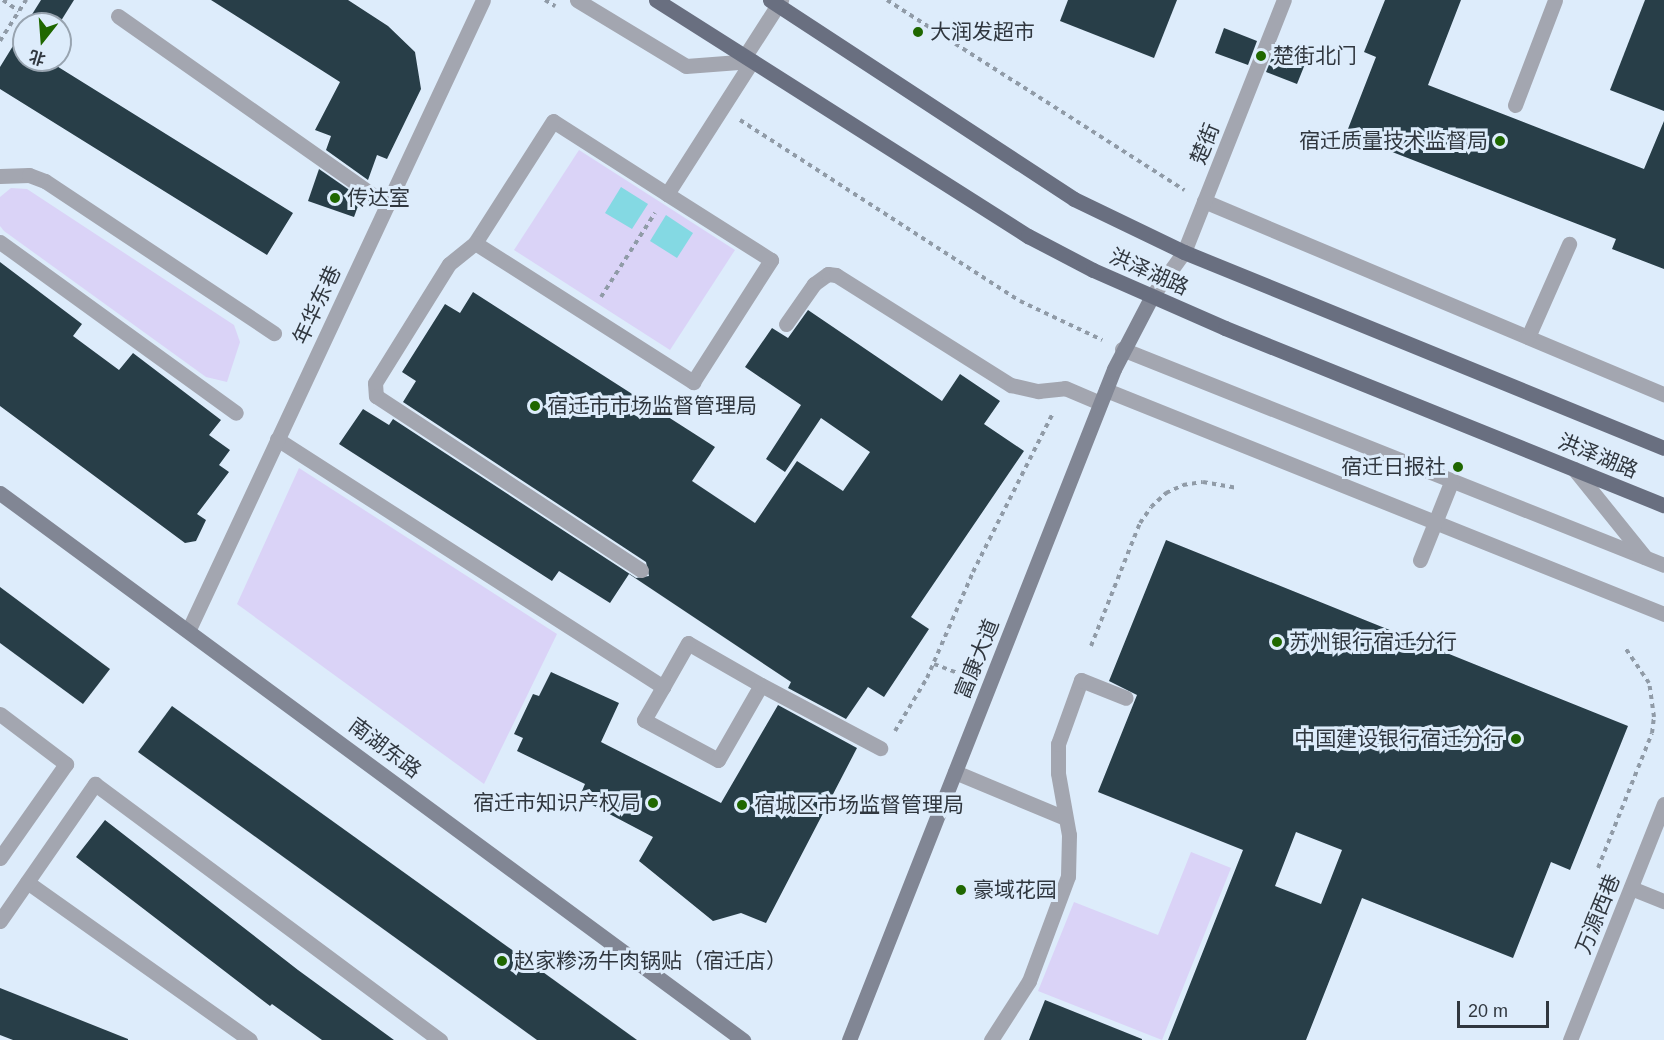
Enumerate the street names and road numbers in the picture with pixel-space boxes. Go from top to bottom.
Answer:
street label: 楚街 [1185,120,1225,168]
street label: 洪泽湖路 [1106,243,1192,301]
street label: 年华东巷 [288,262,346,348]
street label: 洪泽湖路 [1554,429,1642,483]
street label: 富康大道 [950,615,1004,703]
street label: 南湖东路 [344,713,426,783]
street label: 万源西巷 [1571,870,1625,958]

